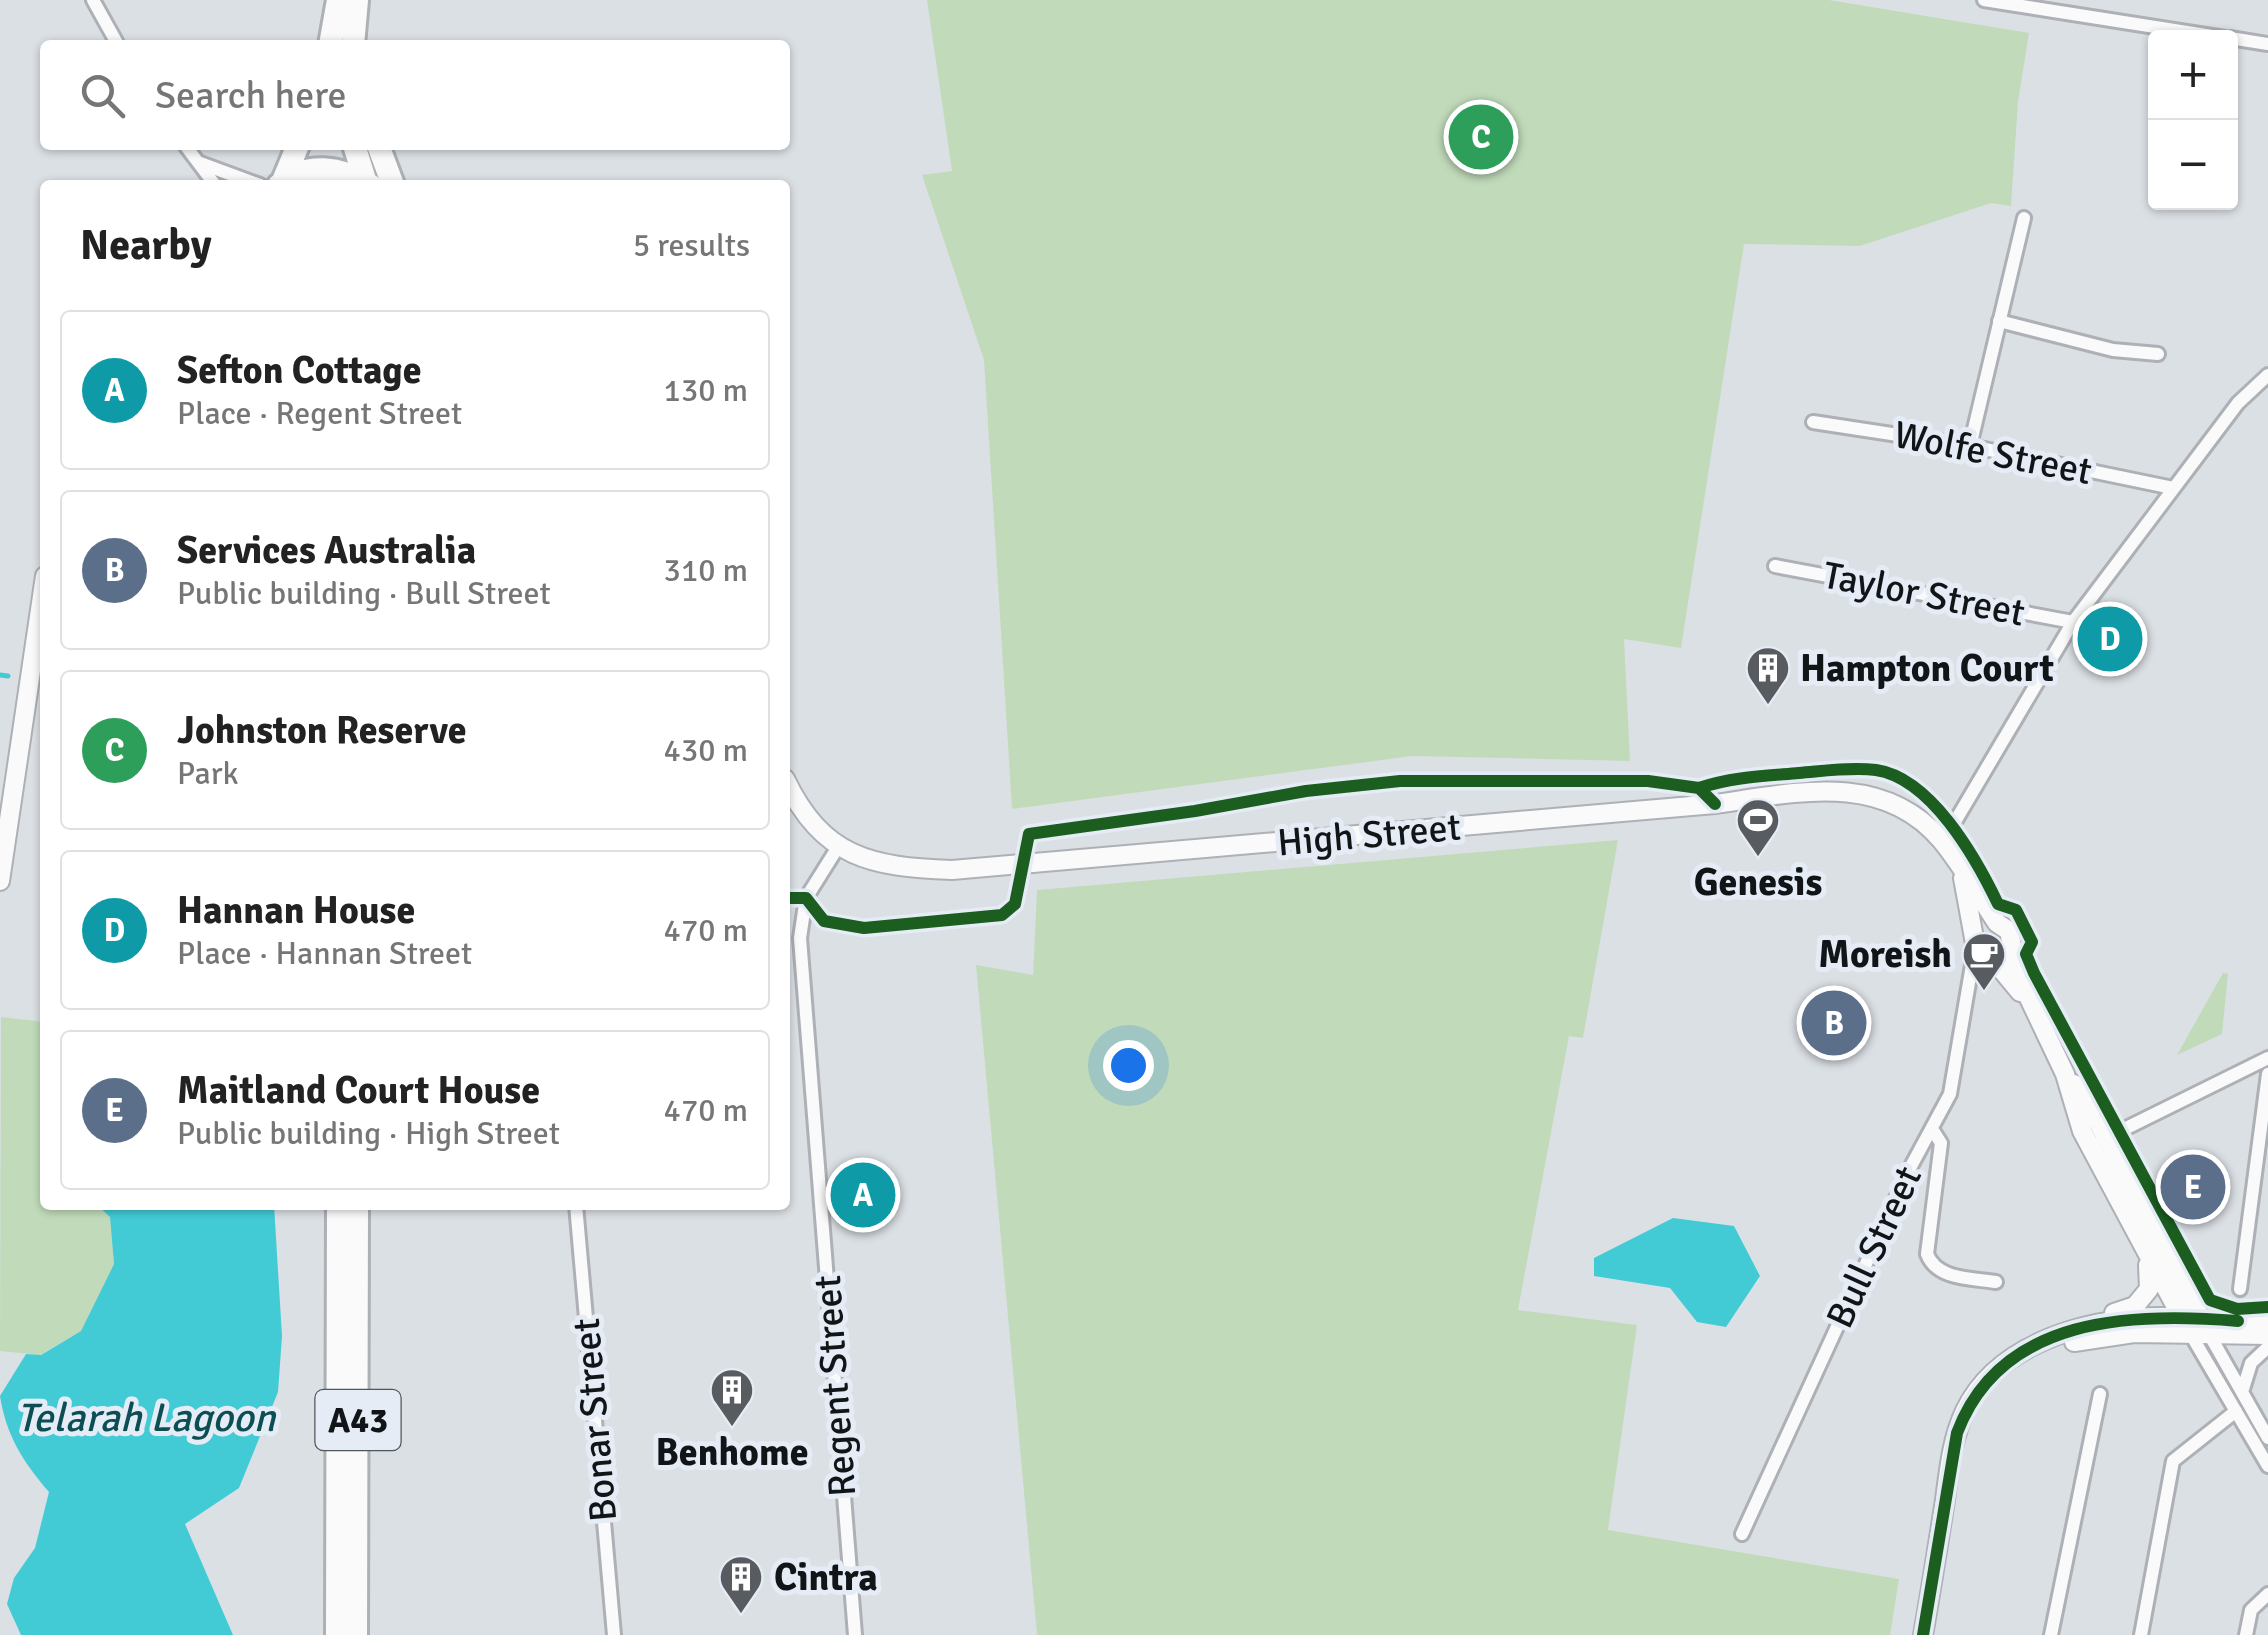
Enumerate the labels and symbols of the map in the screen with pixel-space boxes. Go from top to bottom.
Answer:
pin: C [1448,100,1514,174]
street label: Wolfe Street [1890,411,2096,495]
street label: Taylor Street [1819,551,2029,637]
pin: D [2078,602,2142,676]
building icon: Hampton Court [1745,645,1791,706]
place label: Hampton Court [1800,645,2054,692]
sports icon: Genesis [1735,797,1781,858]
street label: High Street [1275,804,1463,866]
place label: Genesis [1694,859,1822,906]
place label: Moreish [1818,931,1952,978]
cafe icon: Moreish [1961,931,2007,992]
pin: B [1802,986,1866,1060]
your location [1103,1040,1154,1091]
pin: E [2160,1150,2226,1224]
pin: A [830,1158,896,1232]
street label: Bull Street [1816,1159,1932,1335]
street label: Regent Street [804,1274,866,1498]
street label: Bonar Street [563,1316,627,1524]
building icon: Benhome [709,1367,755,1428]
road number: A43 [316,1390,400,1450]
water label: Telarah Lagoon [17,1393,277,1443]
place label: Benhome [655,1429,809,1476]
building icon: Cintra [718,1554,764,1615]
place label: Cintra [774,1554,878,1601]

